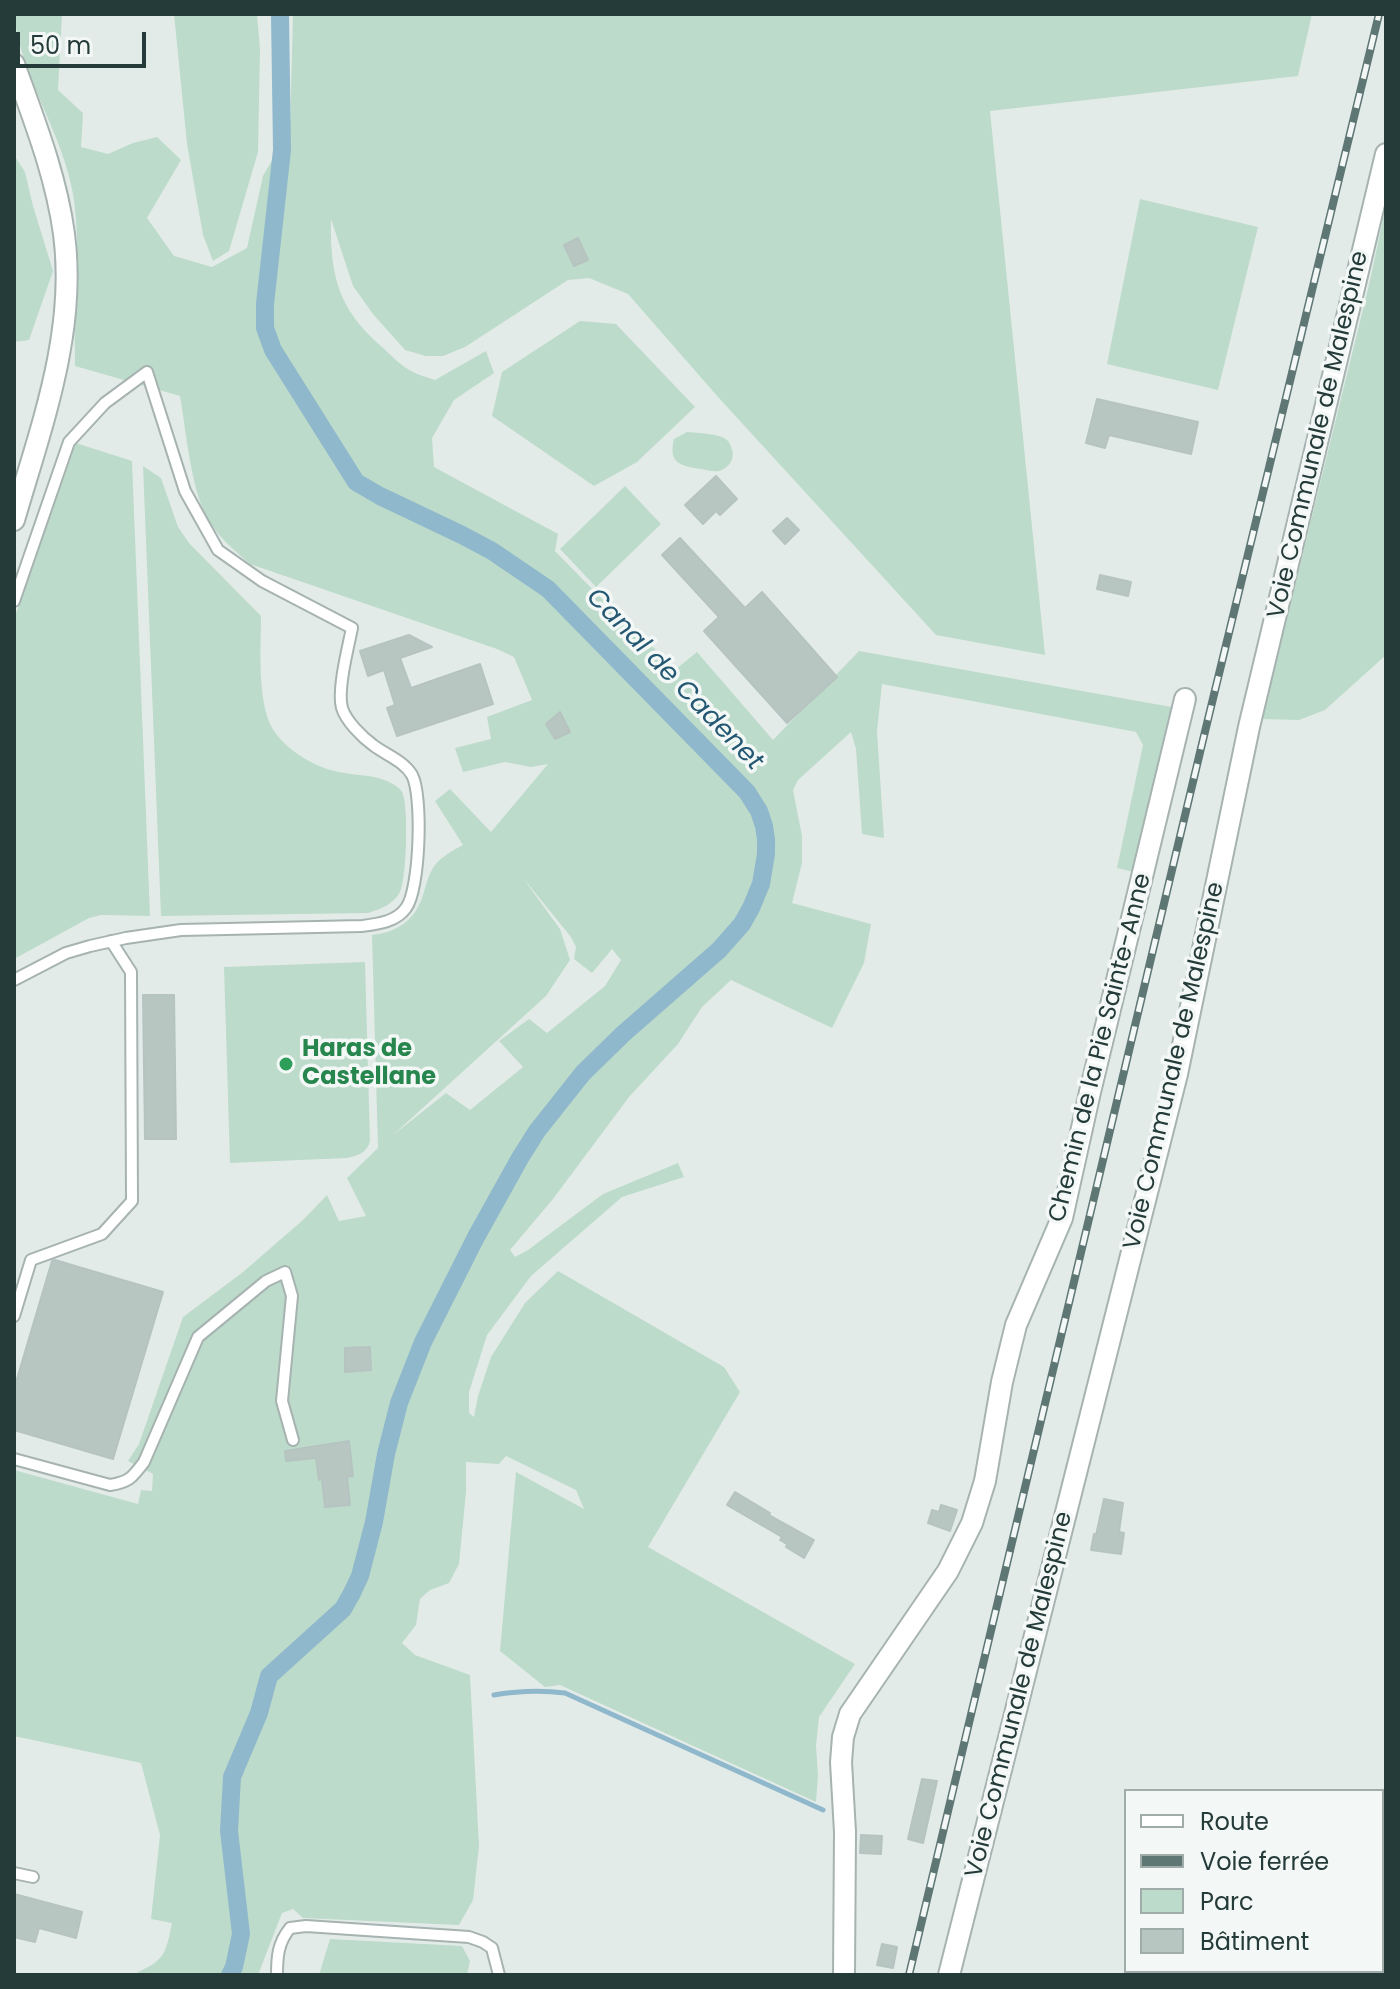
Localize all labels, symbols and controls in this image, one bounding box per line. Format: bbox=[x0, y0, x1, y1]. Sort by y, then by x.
scale bar bbox=[20, 16, 150, 66]
text: 50 m bbox=[30, 29, 91, 62]
street label: Voie Communale de Malespine bbox=[1263, 248, 1375, 622]
water label: Canal de Cadenet bbox=[579, 582, 769, 778]
street label: Chemin de la Pie Sainte-Anne bbox=[1044, 871, 1158, 1225]
street label: Voie Communale de Malespine bbox=[1119, 879, 1231, 1253]
place label: Haras de Castellane bbox=[302, 1036, 436, 1092]
marker: Haras de Castellane bbox=[277, 1055, 295, 1073]
street label: Voie Communale de Malespine bbox=[961, 1509, 1079, 1881]
legend bbox=[1124, 1789, 1384, 1973]
text: Route bbox=[1200, 1805, 1269, 1838]
text: Voie ferrée bbox=[1200, 1845, 1329, 1878]
text: Parc bbox=[1200, 1885, 1254, 1918]
text: Bâtiment bbox=[1200, 1925, 1309, 1958]

